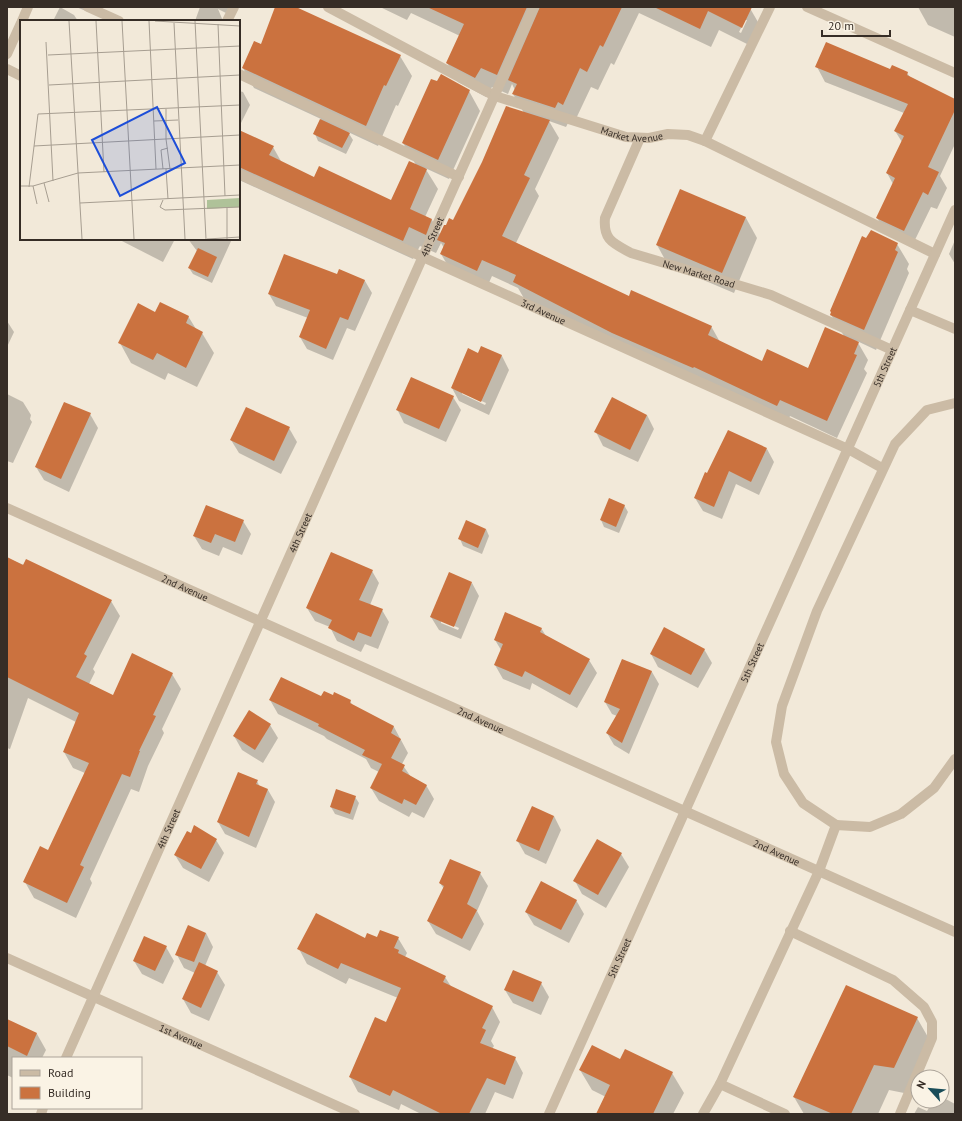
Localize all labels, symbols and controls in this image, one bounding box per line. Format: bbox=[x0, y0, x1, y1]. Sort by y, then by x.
scale bar bbox=[822, 12, 890, 38]
text: 20 m bbox=[828, 18, 854, 33]
inset map bbox=[20, 20, 240, 240]
street label: Market Avenue bbox=[599, 123, 664, 145]
street label: 4th Street bbox=[417, 214, 447, 259]
street label: New Market Road bbox=[661, 256, 737, 290]
street label: 3rd Avenue bbox=[519, 296, 568, 327]
street label: 5th Street bbox=[870, 344, 899, 389]
street label: 4th Street bbox=[285, 510, 315, 555]
street label: 2nd Avenue bbox=[160, 571, 210, 604]
street label: 5th Street bbox=[737, 640, 767, 685]
street label: 2nd Avenue bbox=[455, 704, 506, 736]
street label: 4th Street bbox=[154, 806, 183, 851]
street label: 2nd Avenue bbox=[751, 836, 802, 868]
street label: 5th Street bbox=[604, 935, 634, 980]
street label: 1st Avenue bbox=[157, 1021, 205, 1052]
legend bbox=[12, 1057, 142, 1109]
text: Road bbox=[48, 1065, 73, 1080]
north arrow bbox=[910, 1069, 950, 1109]
text: N bbox=[913, 1078, 929, 1091]
text: Building bbox=[48, 1085, 91, 1100]

